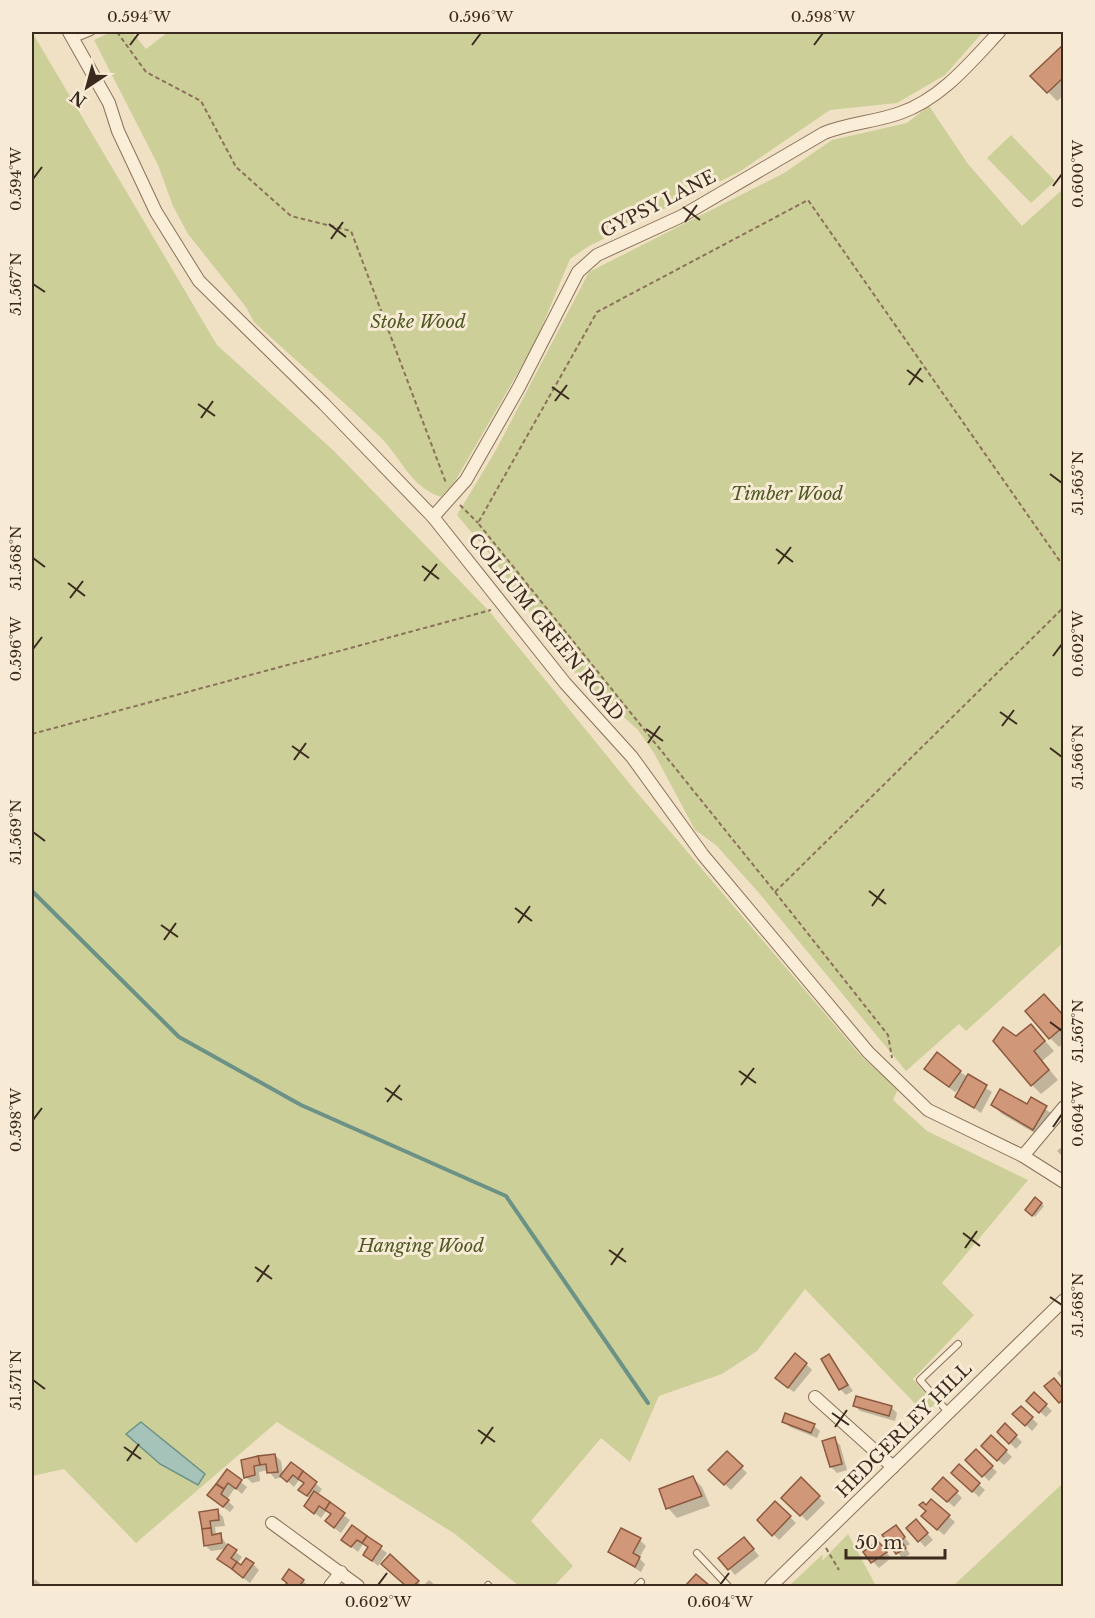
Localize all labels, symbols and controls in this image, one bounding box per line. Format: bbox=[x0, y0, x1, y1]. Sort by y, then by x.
text: 0.594°W bbox=[107, 7, 171, 26]
text: 0.596°W bbox=[448, 7, 514, 26]
text: 0.598°W bbox=[791, 7, 856, 26]
north arrow bbox=[57, 57, 117, 117]
text: N bbox=[66, 87, 90, 112]
text: 0.600°W bbox=[1068, 140, 1087, 208]
text: 0.594°W bbox=[6, 147, 25, 211]
street label: GYPSY LANE bbox=[597, 165, 719, 243]
text: 51.567°N bbox=[6, 252, 25, 316]
park label: Stoke Wood bbox=[370, 311, 466, 333]
text: 51.565°N bbox=[1068, 451, 1087, 515]
park label: Timber Wood bbox=[731, 483, 843, 505]
text: 51.568°N bbox=[6, 525, 25, 591]
street label: COLLUM GREEN ROAD bbox=[464, 529, 628, 725]
text: 0.602°W bbox=[1068, 610, 1087, 677]
text: 0.596°W bbox=[6, 616, 25, 682]
text: 51.566°N bbox=[1068, 724, 1087, 790]
text: 51.569°N bbox=[6, 799, 25, 865]
text: 51.567°N bbox=[1068, 999, 1087, 1063]
text: 0.604°W bbox=[1068, 1081, 1087, 1147]
text: 0.598°W bbox=[6, 1087, 25, 1152]
park label: Hanging Wood bbox=[357, 1235, 484, 1257]
text: 51.568°N bbox=[1068, 1272, 1087, 1338]
text: 51.571°N bbox=[6, 1350, 25, 1410]
street label: HEDGERLEY HILL bbox=[832, 1358, 976, 1502]
scale bar bbox=[846, 1522, 945, 1560]
text: 50 m bbox=[855, 1532, 903, 1554]
text: 0.602°W bbox=[345, 1592, 412, 1611]
text: 0.604°W bbox=[687, 1592, 753, 1611]

